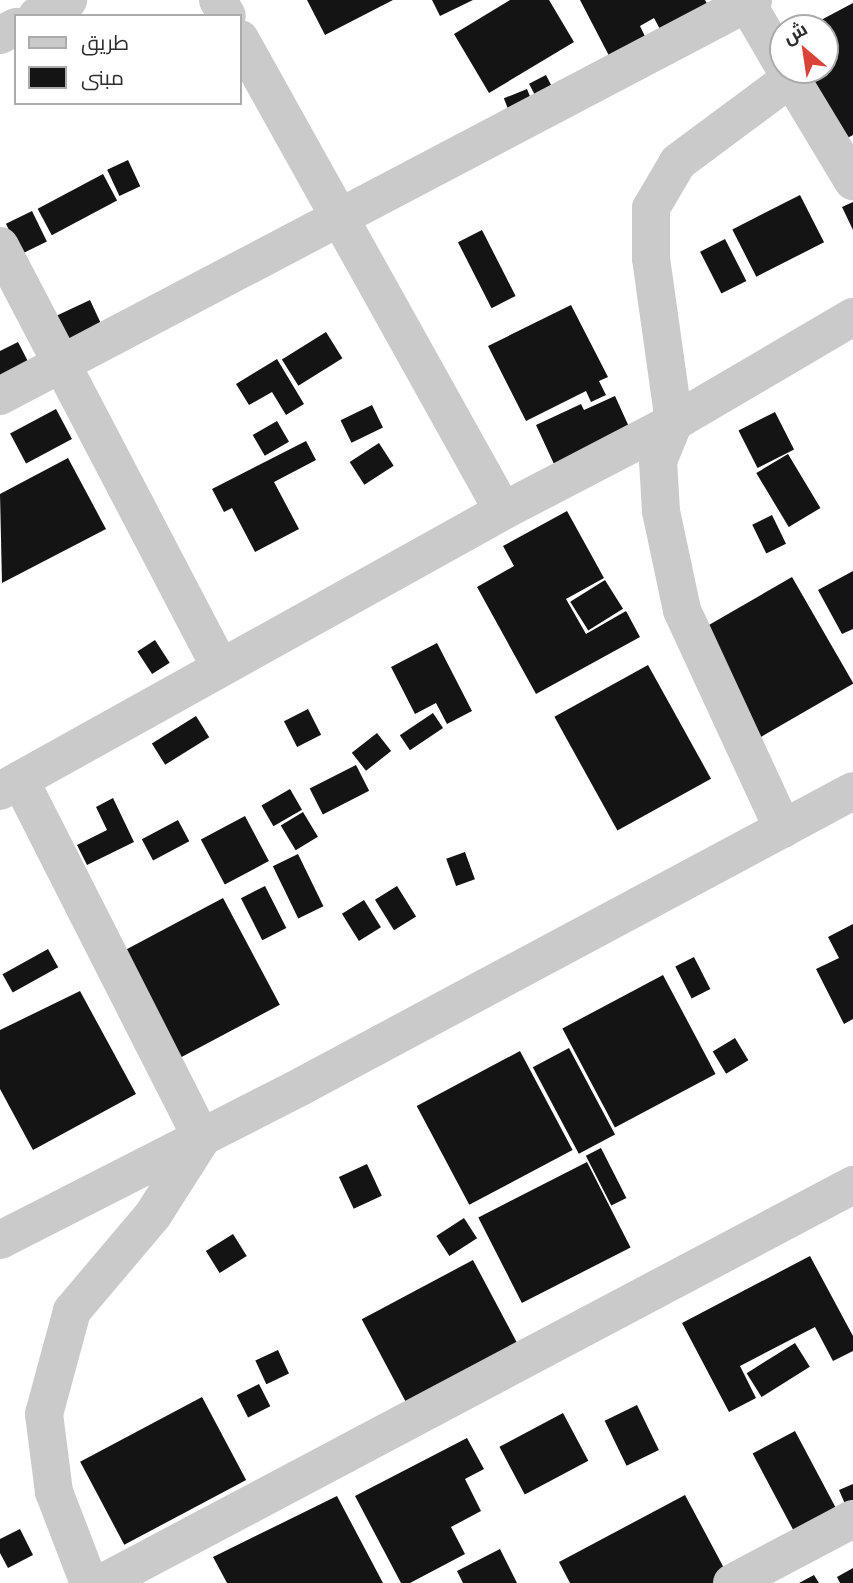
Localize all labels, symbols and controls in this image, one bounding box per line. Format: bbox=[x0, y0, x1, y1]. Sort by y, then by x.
legend bbox=[14, 14, 242, 105]
north arrow bbox=[769, 14, 839, 84]
text: ش bbox=[778, 16, 811, 48]
text: طريق bbox=[81, 29, 129, 54]
text: مبنى bbox=[81, 64, 124, 89]

